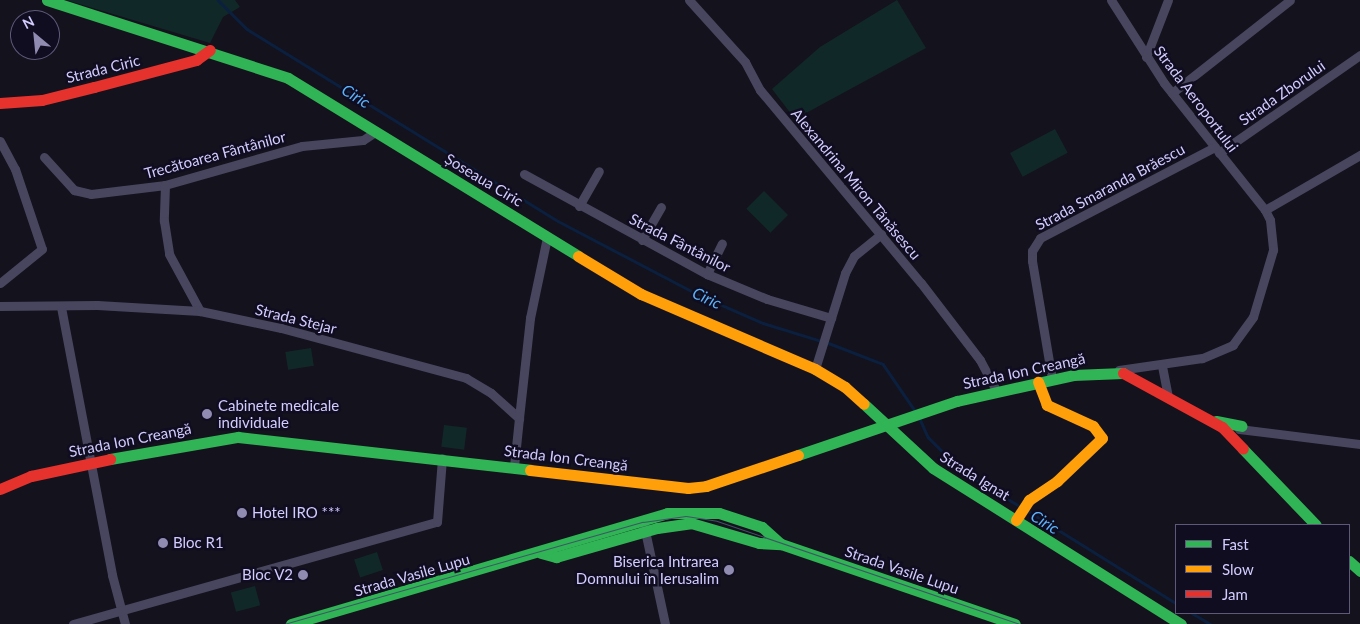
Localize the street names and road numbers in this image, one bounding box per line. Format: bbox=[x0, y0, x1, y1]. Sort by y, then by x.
street label: Strada Aeroportului bbox=[1150, 42, 1242, 156]
street label: Strada Ciric bbox=[64, 51, 142, 87]
street label: Strada Zborului bbox=[1236, 57, 1328, 129]
street label: Alexandrina Miron Tănăsescu bbox=[787, 105, 925, 263]
street label: Trecătoarea Fântânilor bbox=[142, 127, 288, 183]
street label: Strada Smaranda Brăescu bbox=[1032, 140, 1188, 234]
street label: Șoseaua Ciric bbox=[442, 150, 526, 210]
street label: Strada Fântânilor bbox=[626, 210, 734, 276]
street label: Strada Stejar bbox=[253, 300, 339, 338]
street label: Strada Ion Creangă bbox=[961, 349, 1087, 393]
street label: Strada Ion Creangă bbox=[67, 419, 193, 461]
street label: Strada Ion Creangă bbox=[503, 441, 629, 475]
street label: Strada Ignat bbox=[937, 448, 1013, 504]
street label: Strada Vasile Lupu bbox=[842, 542, 962, 598]
street label: Strada Vasile Lupu bbox=[352, 550, 472, 600]

